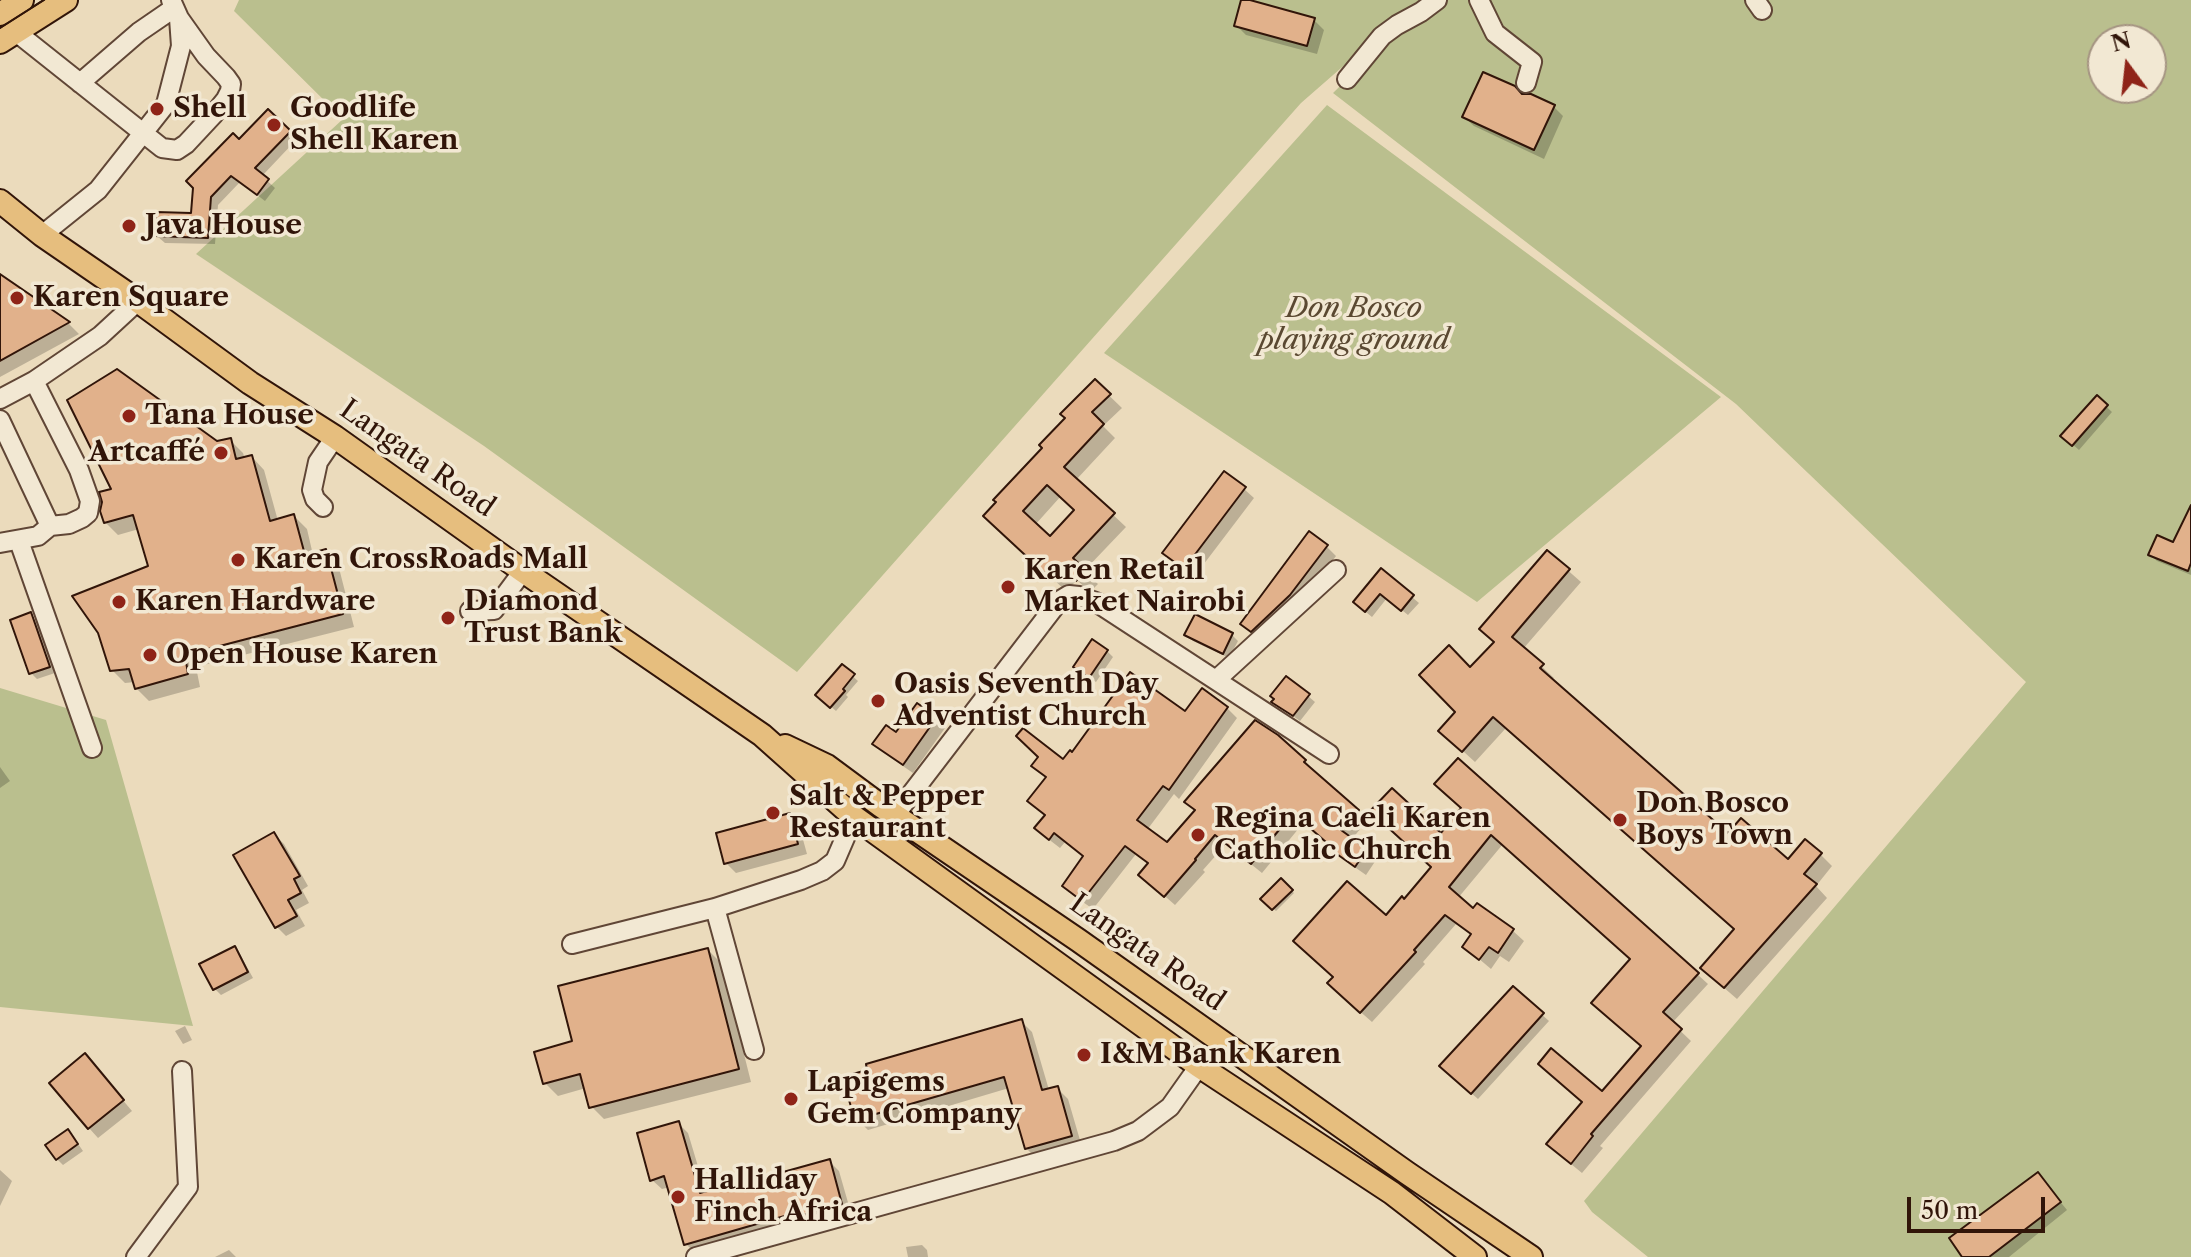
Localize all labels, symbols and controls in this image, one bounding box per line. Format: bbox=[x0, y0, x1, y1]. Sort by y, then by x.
north arrow bbox=[2087, 24, 2167, 104]
text: N bbox=[2108, 27, 2134, 58]
place label: Shell bbox=[173, 92, 247, 126]
place label: Goodlife Shell Karen bbox=[290, 92, 458, 158]
marker: Shell bbox=[148, 100, 166, 118]
marker: Goodlife Shell Karen bbox=[265, 116, 283, 134]
place label: Java House bbox=[145, 209, 302, 243]
marker: Java House bbox=[120, 217, 138, 235]
place label: Karen Square bbox=[33, 281, 229, 315]
marker: Karen Square bbox=[8, 289, 26, 307]
park label: Don Bosco playing ground bbox=[1259, 292, 1449, 358]
street label: Langata Road bbox=[333, 393, 501, 525]
place label: Tana House bbox=[145, 399, 314, 433]
marker: Tana House bbox=[120, 407, 138, 425]
place label: Artcaffé bbox=[88, 436, 205, 470]
marker: Artcaffé bbox=[212, 444, 230, 462]
place label: Karen CrossRoads Mall bbox=[254, 543, 588, 577]
marker: Karen CrossRoads Mall bbox=[229, 551, 247, 569]
place label: Karen Retail Market Nairobi bbox=[1024, 554, 1245, 620]
marker: Karen Retail Market Nairobi bbox=[999, 578, 1017, 596]
place label: Karen Hardware bbox=[135, 585, 376, 619]
place label: Diamond Trust Bank bbox=[464, 585, 622, 651]
marker: Karen Hardware bbox=[110, 593, 128, 611]
marker: Diamond Trust Bank bbox=[439, 609, 457, 627]
place label: Open House Karen bbox=[166, 638, 438, 672]
marker: Open House Karen bbox=[141, 646, 159, 664]
place label: Oasis Seventh Day Adventist Church bbox=[894, 668, 1158, 734]
marker: Oasis Seventh Day Adventist Church bbox=[869, 692, 887, 710]
place label: Salt & Pepper Restaurant bbox=[789, 780, 984, 846]
place label: Don Bosco Boys Town bbox=[1636, 787, 1793, 853]
place label: Regina Caeli Karen Catholic Church bbox=[1214, 802, 1491, 868]
marker: Salt & Pepper Restaurant bbox=[764, 804, 782, 822]
marker: Don Bosco Boys Town bbox=[1611, 811, 1629, 829]
marker: Regina Caeli Karen Catholic Church bbox=[1189, 826, 1207, 844]
street label: Langata Road bbox=[1063, 887, 1231, 1019]
place label: I&M Bank Karen bbox=[1100, 1038, 1341, 1072]
marker: I&M Bank Karen bbox=[1075, 1046, 1093, 1064]
place label: Lapigems Gem Company bbox=[807, 1066, 1021, 1132]
marker: Lapigems Gem Company bbox=[782, 1090, 800, 1108]
place label: Halliday Finch Africa bbox=[694, 1164, 872, 1230]
scale bar bbox=[1911, 1181, 2049, 1231]
marker: Halliday Finch Africa bbox=[669, 1188, 687, 1206]
text: 50 m bbox=[1921, 1196, 1978, 1225]

